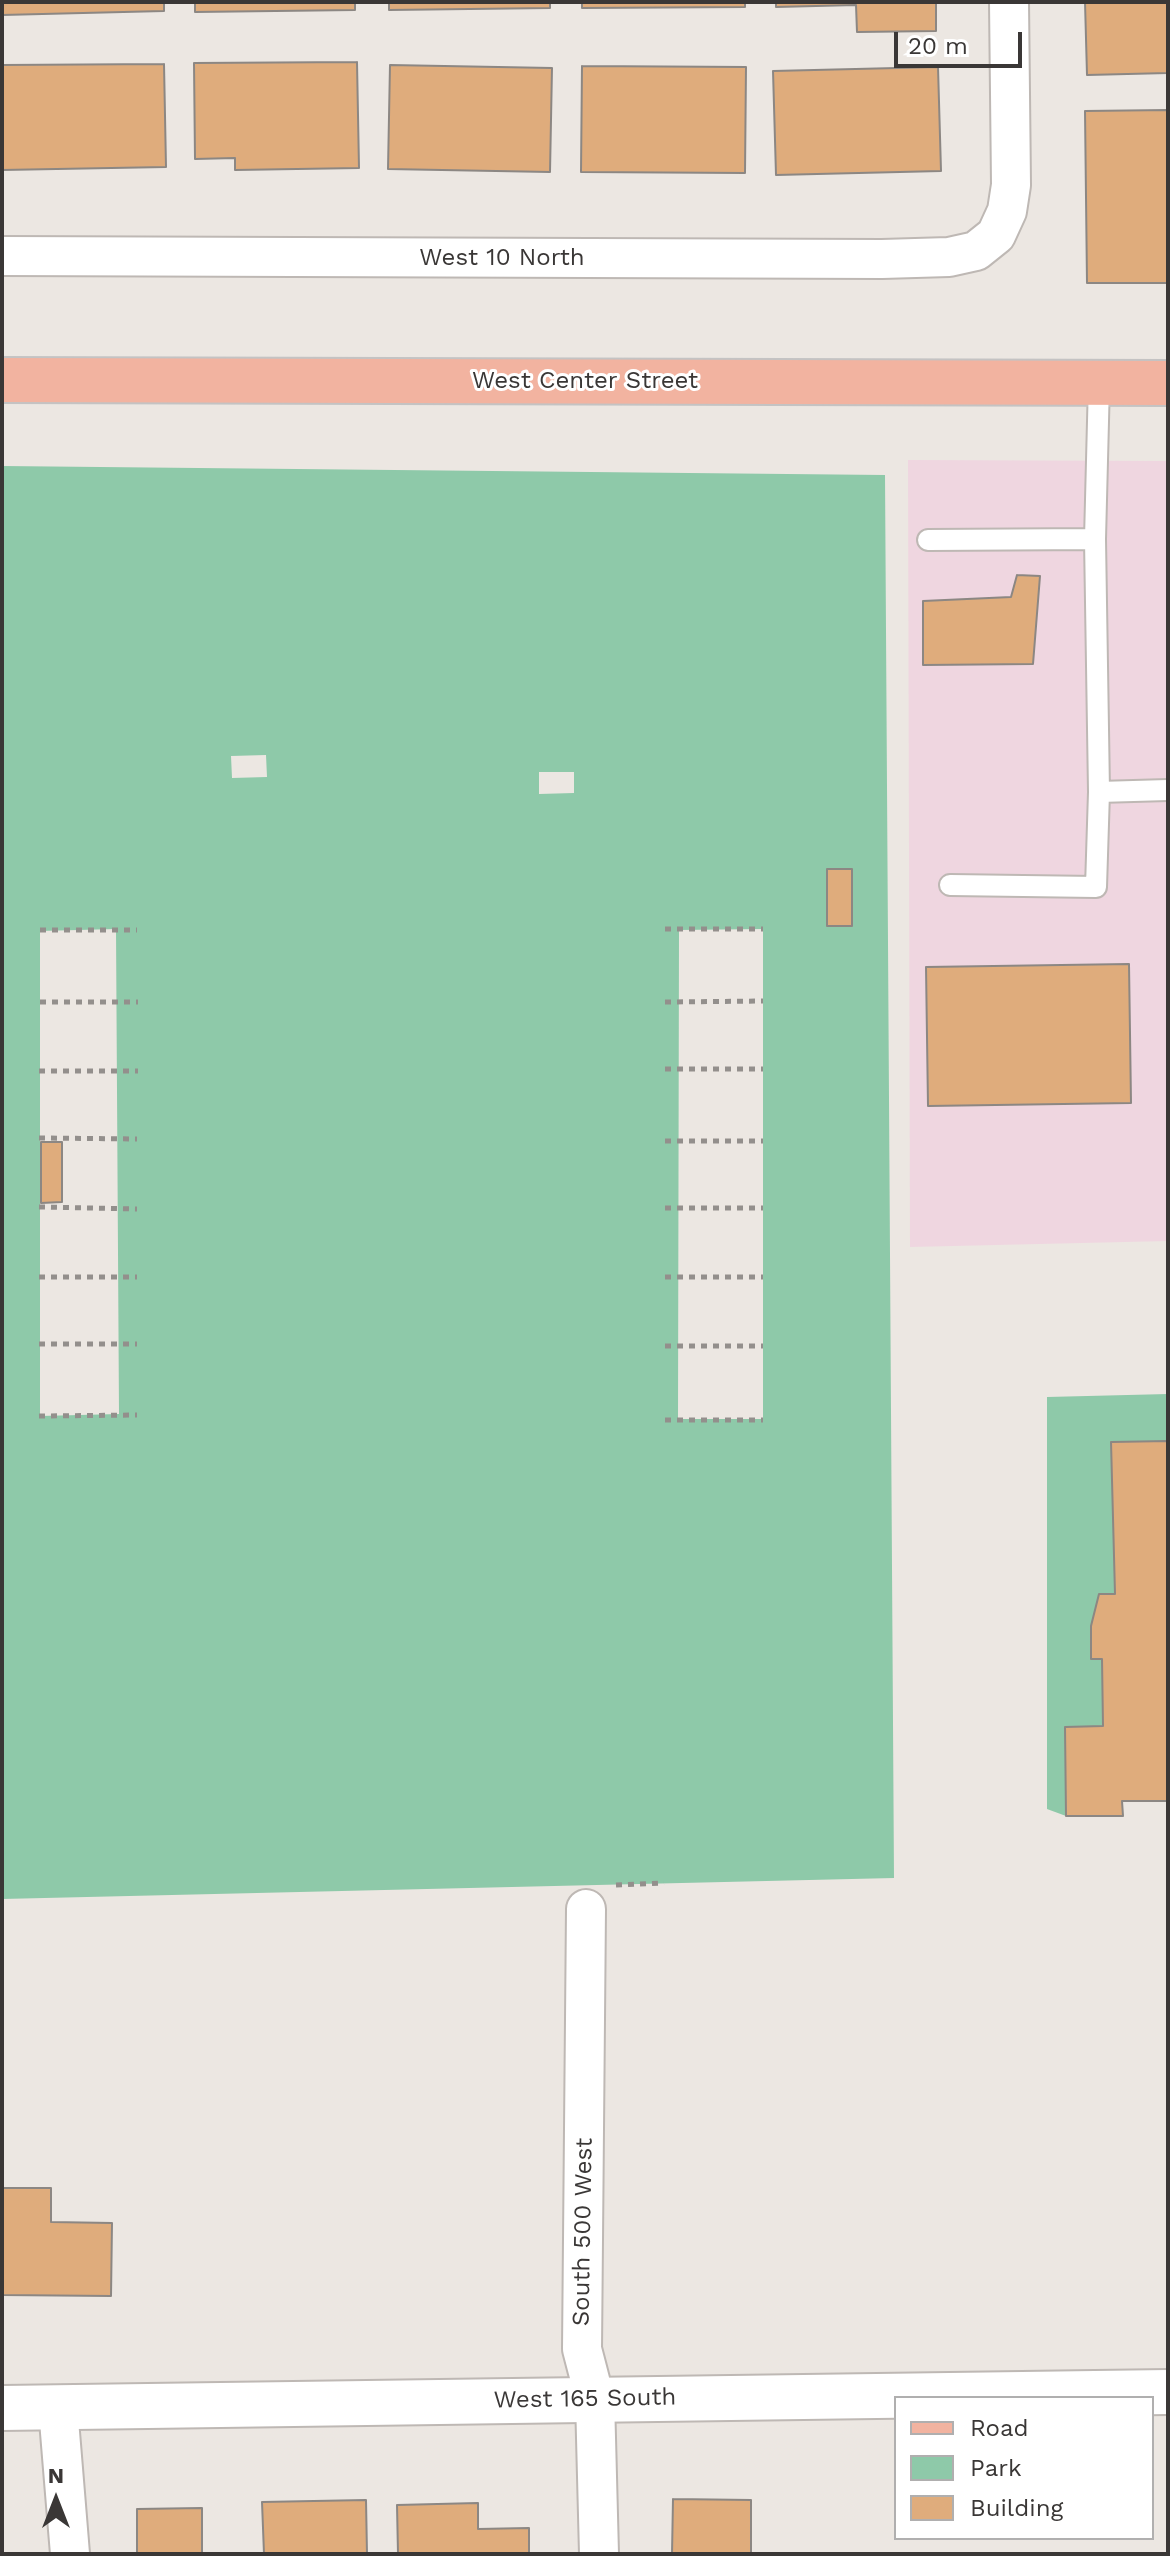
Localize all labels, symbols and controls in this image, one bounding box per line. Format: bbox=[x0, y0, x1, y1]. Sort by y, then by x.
scale bar bbox=[898, 16, 1026, 66]
text: 20 m bbox=[908, 32, 968, 60]
street label: West 10 North bbox=[419, 244, 585, 272]
street label: West Center Street bbox=[472, 367, 698, 395]
street label: South 500 West bbox=[567, 2138, 599, 2326]
street label: West 165 South bbox=[493, 2383, 677, 2415]
legend bbox=[894, 2396, 1154, 2540]
text: Road bbox=[970, 2414, 1029, 2442]
text: Park bbox=[970, 2454, 1022, 2482]
north arrow bbox=[16, 2460, 96, 2540]
text: N bbox=[48, 2463, 64, 2488]
text: Building bbox=[970, 2494, 1063, 2522]

